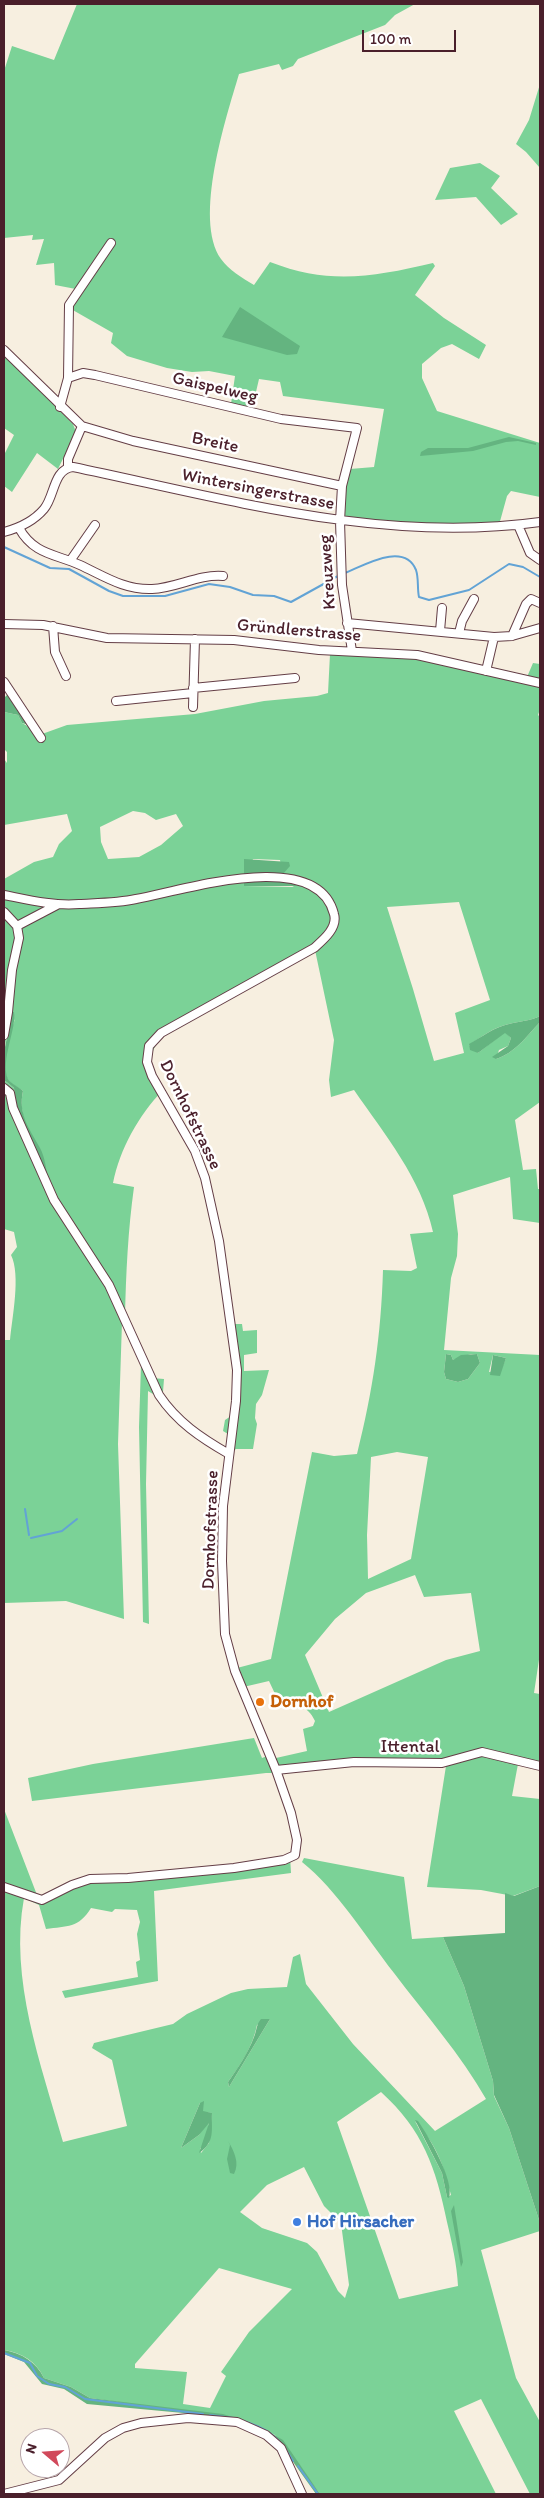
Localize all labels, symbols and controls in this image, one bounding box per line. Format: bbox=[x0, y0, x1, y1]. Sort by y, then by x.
scale bar bbox=[364, 20, 458, 52]
text: 100 m bbox=[370, 30, 411, 48]
street label: Gaispelweg bbox=[170, 368, 260, 408]
street label: Breite bbox=[190, 428, 240, 458]
street label: Wintersingerstrasse bbox=[180, 465, 336, 515]
street label: Kreuzweg bbox=[315, 534, 341, 610]
street label: Gründlerstrasse bbox=[236, 615, 362, 647]
street label: Dornhofstrasse bbox=[154, 1057, 226, 1173]
street label: Dornhofstrasse bbox=[198, 1470, 224, 1590]
place label: Dornhof bbox=[270, 1691, 333, 1713]
marker: Dornhof bbox=[254, 1696, 266, 1708]
street label: Ittental bbox=[381, 1736, 439, 1758]
place label: Hof Hirsacher bbox=[307, 2211, 414, 2233]
marker: Hof Hirsacher bbox=[291, 2216, 303, 2228]
north arrow bbox=[20, 2428, 70, 2478]
text: N bbox=[22, 2441, 41, 2456]

